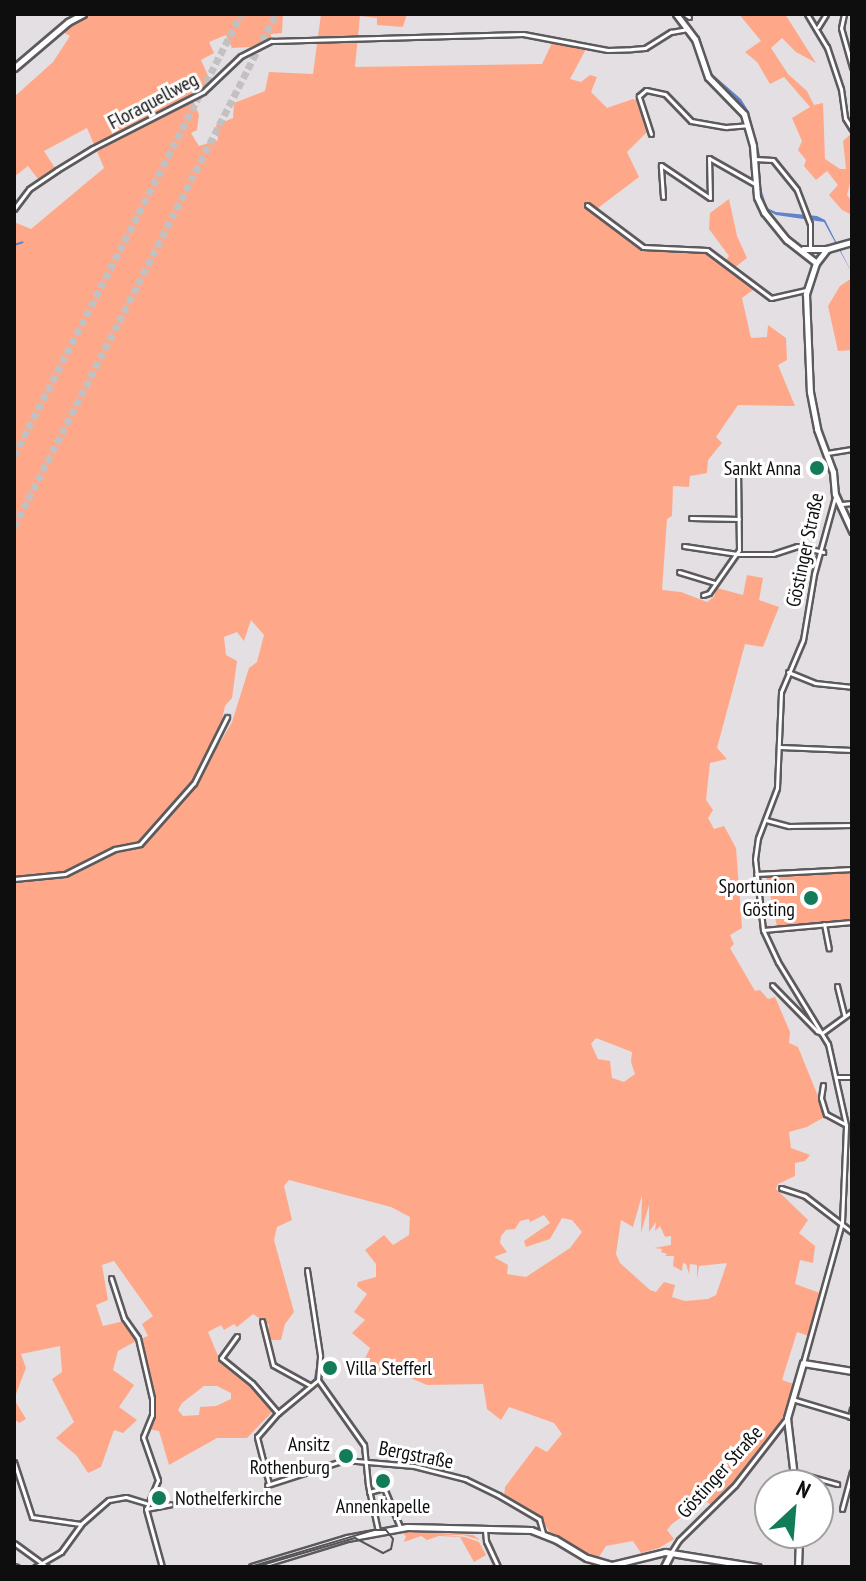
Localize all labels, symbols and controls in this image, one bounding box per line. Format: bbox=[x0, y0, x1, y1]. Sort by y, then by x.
street label: Floraquellweg bbox=[104, 67, 202, 135]
place label: Sankt Anna bbox=[723, 456, 801, 480]
marker: Sankt Anna bbox=[808, 459, 826, 477]
street label: Göstinger Straße bbox=[781, 491, 829, 609]
place label: Sportunion Gösting bbox=[718, 874, 795, 921]
marker: Sportunion Gösting bbox=[802, 889, 820, 907]
place label: Villa Stefferl bbox=[346, 1356, 432, 1380]
marker: Villa Stefferl bbox=[321, 1359, 339, 1377]
street label: Göstinger Straße bbox=[672, 1421, 768, 1523]
place label: Ansitz Rothenburg bbox=[250, 1432, 330, 1479]
street label: Bergstraße bbox=[377, 1436, 455, 1474]
marker: Ansitz Rothenburg bbox=[337, 1447, 355, 1465]
north arrow bbox=[754, 1469, 834, 1549]
marker: Annenkapelle bbox=[374, 1472, 392, 1490]
text: N bbox=[792, 1474, 815, 1504]
place label: Nothelferkirche bbox=[175, 1486, 282, 1510]
marker: Nothelferkirche bbox=[150, 1489, 168, 1507]
place label: Annenkapelle bbox=[336, 1494, 430, 1518]

